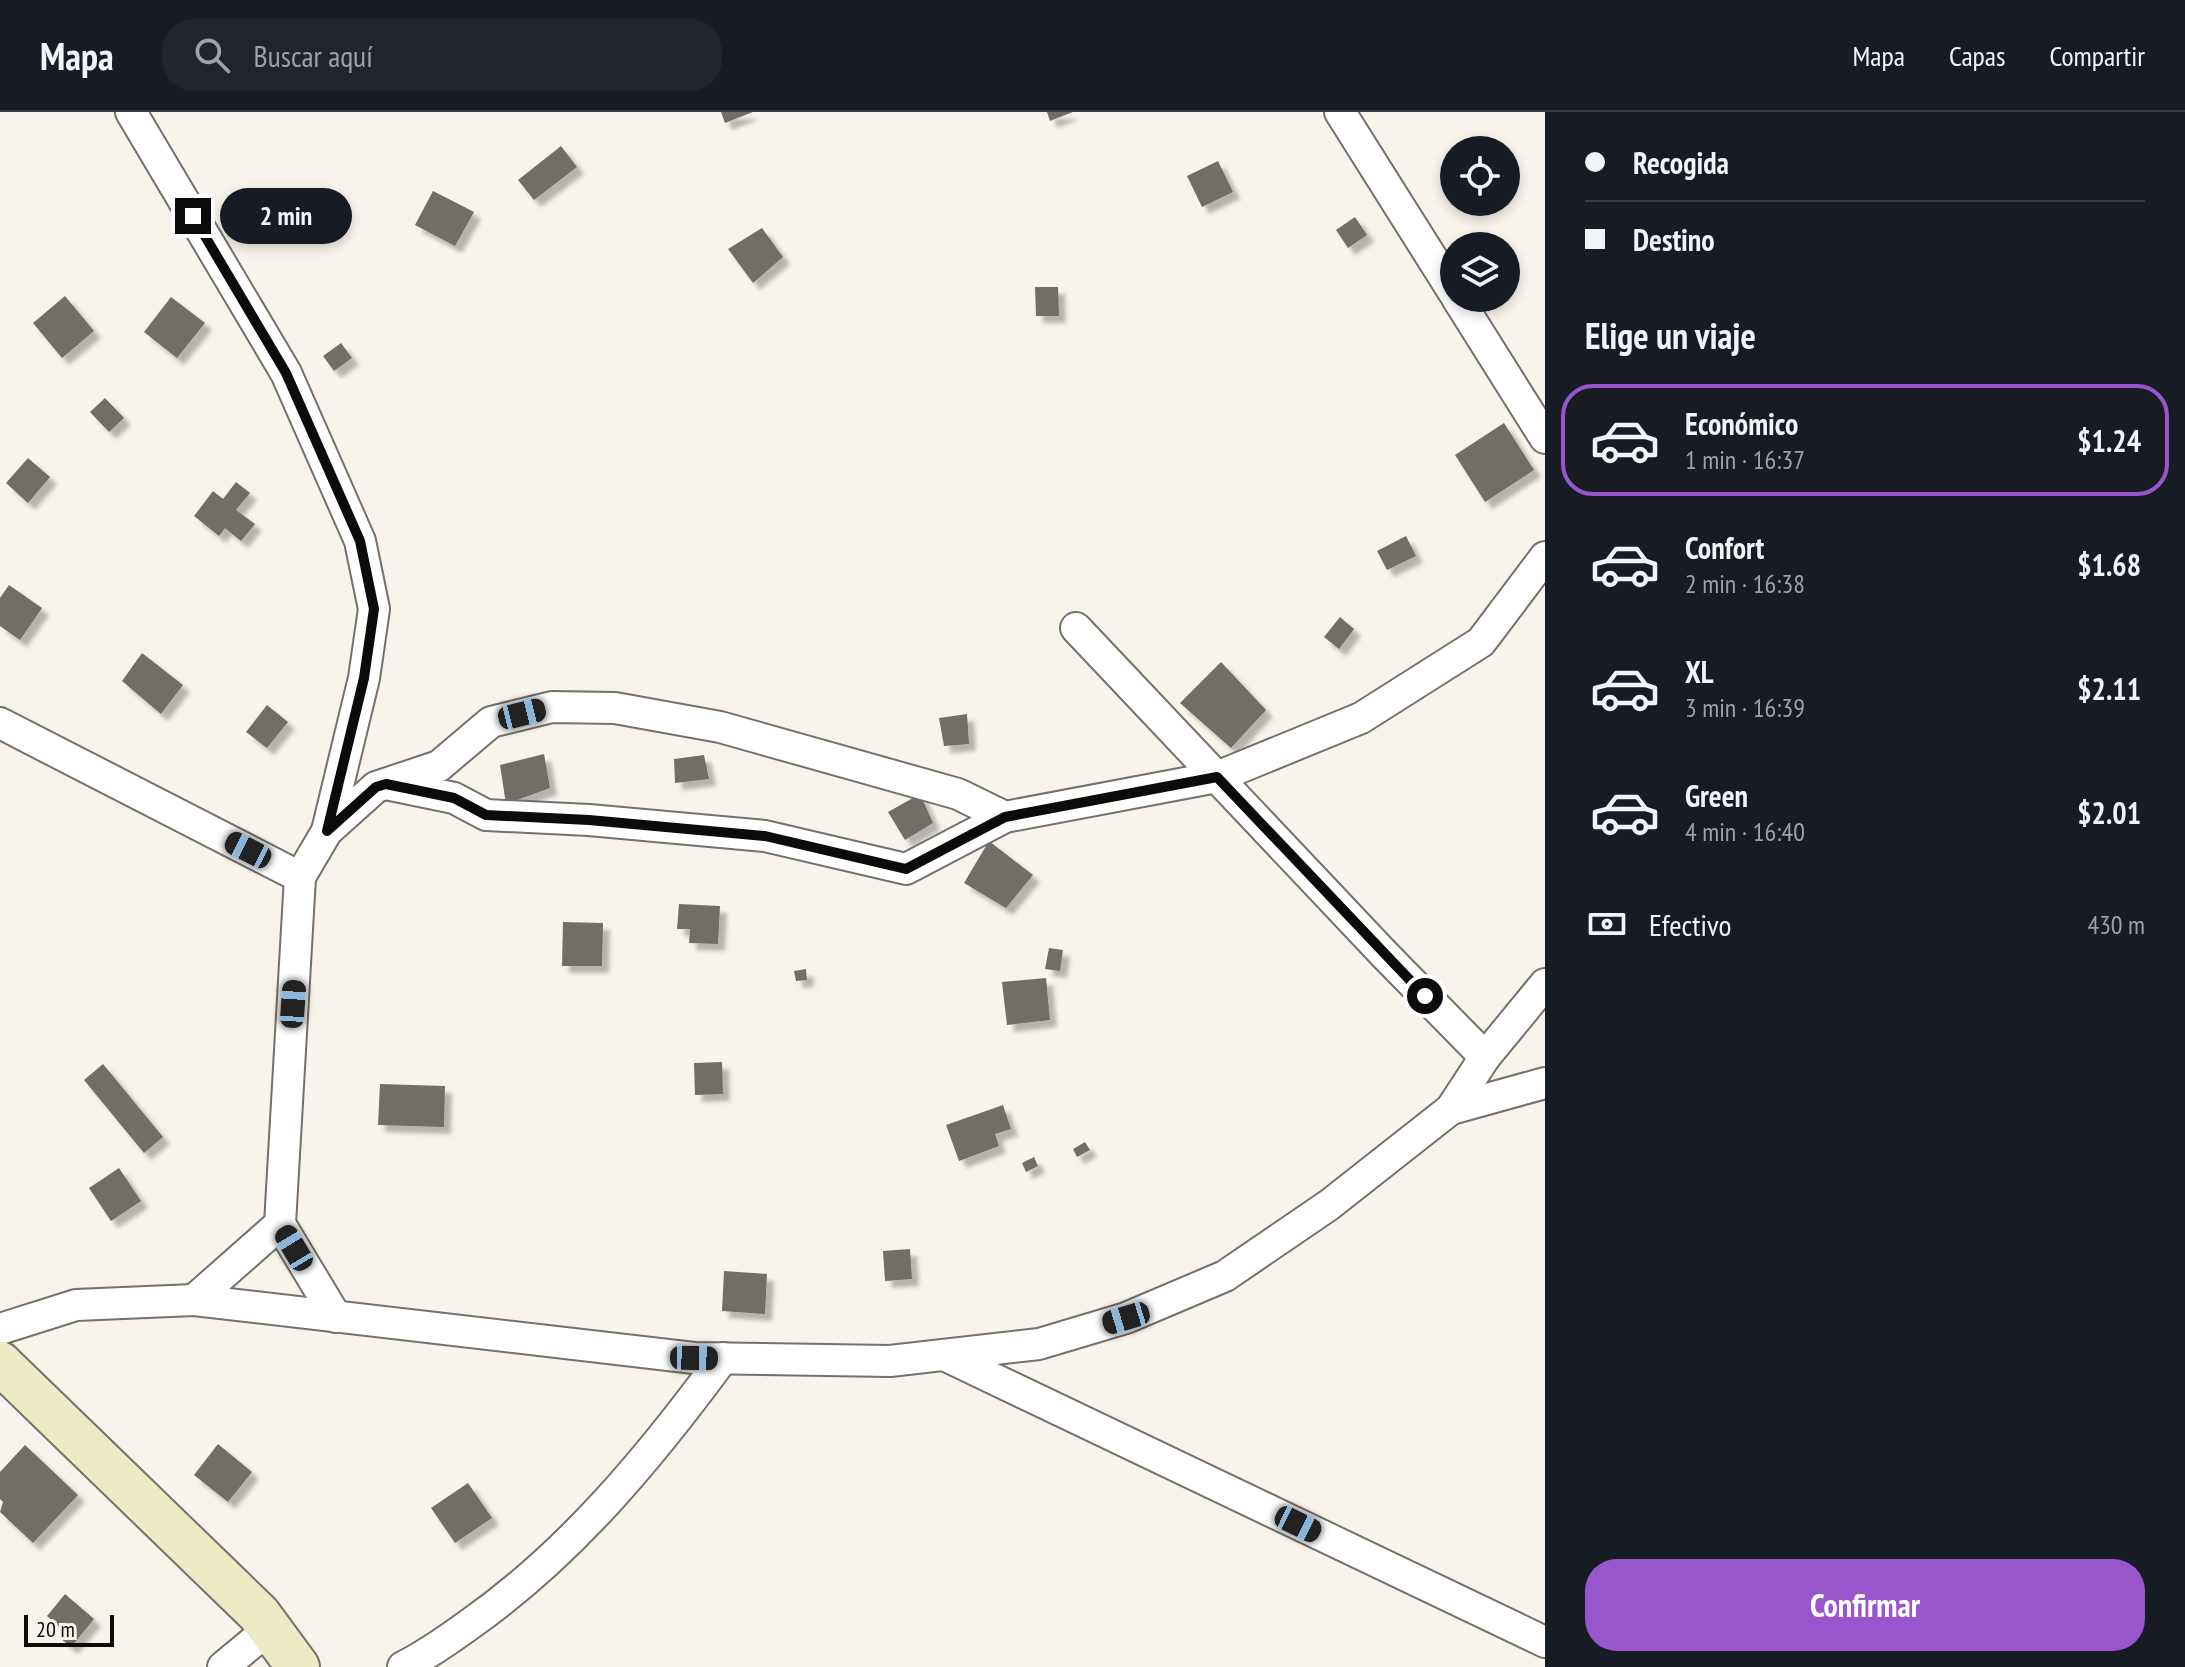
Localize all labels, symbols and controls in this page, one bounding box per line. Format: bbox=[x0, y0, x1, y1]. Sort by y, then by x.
search box bbox=[162, 19, 722, 91]
text: Mapa bbox=[40, 31, 114, 80]
icon: search bbox=[190, 33, 234, 77]
text: Buscar aquí bbox=[254, 36, 373, 75]
text: Mapa bbox=[1853, 37, 1905, 74]
text: Capas bbox=[1949, 37, 2005, 74]
text: Compartir bbox=[2049, 37, 2145, 74]
map controls bbox=[1440, 136, 1520, 312]
button: locate bbox=[1440, 136, 1520, 216]
text: Recogida bbox=[1633, 143, 1729, 182]
callout: 2 min bbox=[221, 188, 353, 244]
route end bbox=[175, 198, 211, 234]
text: 2 min bbox=[260, 199, 312, 232]
text: Destino bbox=[1633, 220, 1715, 259]
button: layers bbox=[1440, 232, 1520, 312]
text: Elige un viaje bbox=[1585, 312, 1756, 359]
icon: car bbox=[1589, 404, 1661, 476]
text: Económico bbox=[1685, 404, 1798, 443]
text: $1.24 bbox=[2077, 421, 2141, 460]
text: 1 min · 16:37 bbox=[1685, 443, 1805, 476]
icon: car bbox=[1589, 528, 1661, 600]
text: Confort bbox=[1685, 528, 1764, 567]
text: $1.68 bbox=[2077, 545, 2141, 584]
text: 2 min · 16:38 bbox=[1685, 567, 1805, 600]
icon: car bbox=[1589, 652, 1661, 724]
text: XL bbox=[1685, 652, 1714, 691]
text: $2.11 bbox=[2077, 669, 2141, 708]
text: 3 min · 16:39 bbox=[1685, 691, 1805, 724]
car bbox=[496, 697, 548, 731]
icon: car bbox=[1589, 776, 1661, 848]
text: Green bbox=[1685, 776, 1748, 815]
text: $2.01 bbox=[2077, 793, 2141, 832]
text: 4 min · 16:40 bbox=[1685, 815, 1805, 848]
car bbox=[221, 828, 275, 872]
icon: cash bbox=[1585, 902, 1629, 946]
text: Efectivo bbox=[1649, 905, 1732, 944]
text: 430 m bbox=[2087, 908, 2145, 941]
route start bbox=[1407, 978, 1443, 1014]
car bbox=[279, 979, 307, 1029]
car bbox=[271, 1221, 317, 1275]
car bbox=[1100, 1300, 1152, 1336]
car bbox=[670, 1346, 718, 1370]
car bbox=[1271, 1503, 1325, 1545]
button: Confirmar bbox=[1585, 1559, 2145, 1651]
scale bar bbox=[24, 1611, 114, 1647]
text: 20 m bbox=[36, 1615, 75, 1643]

